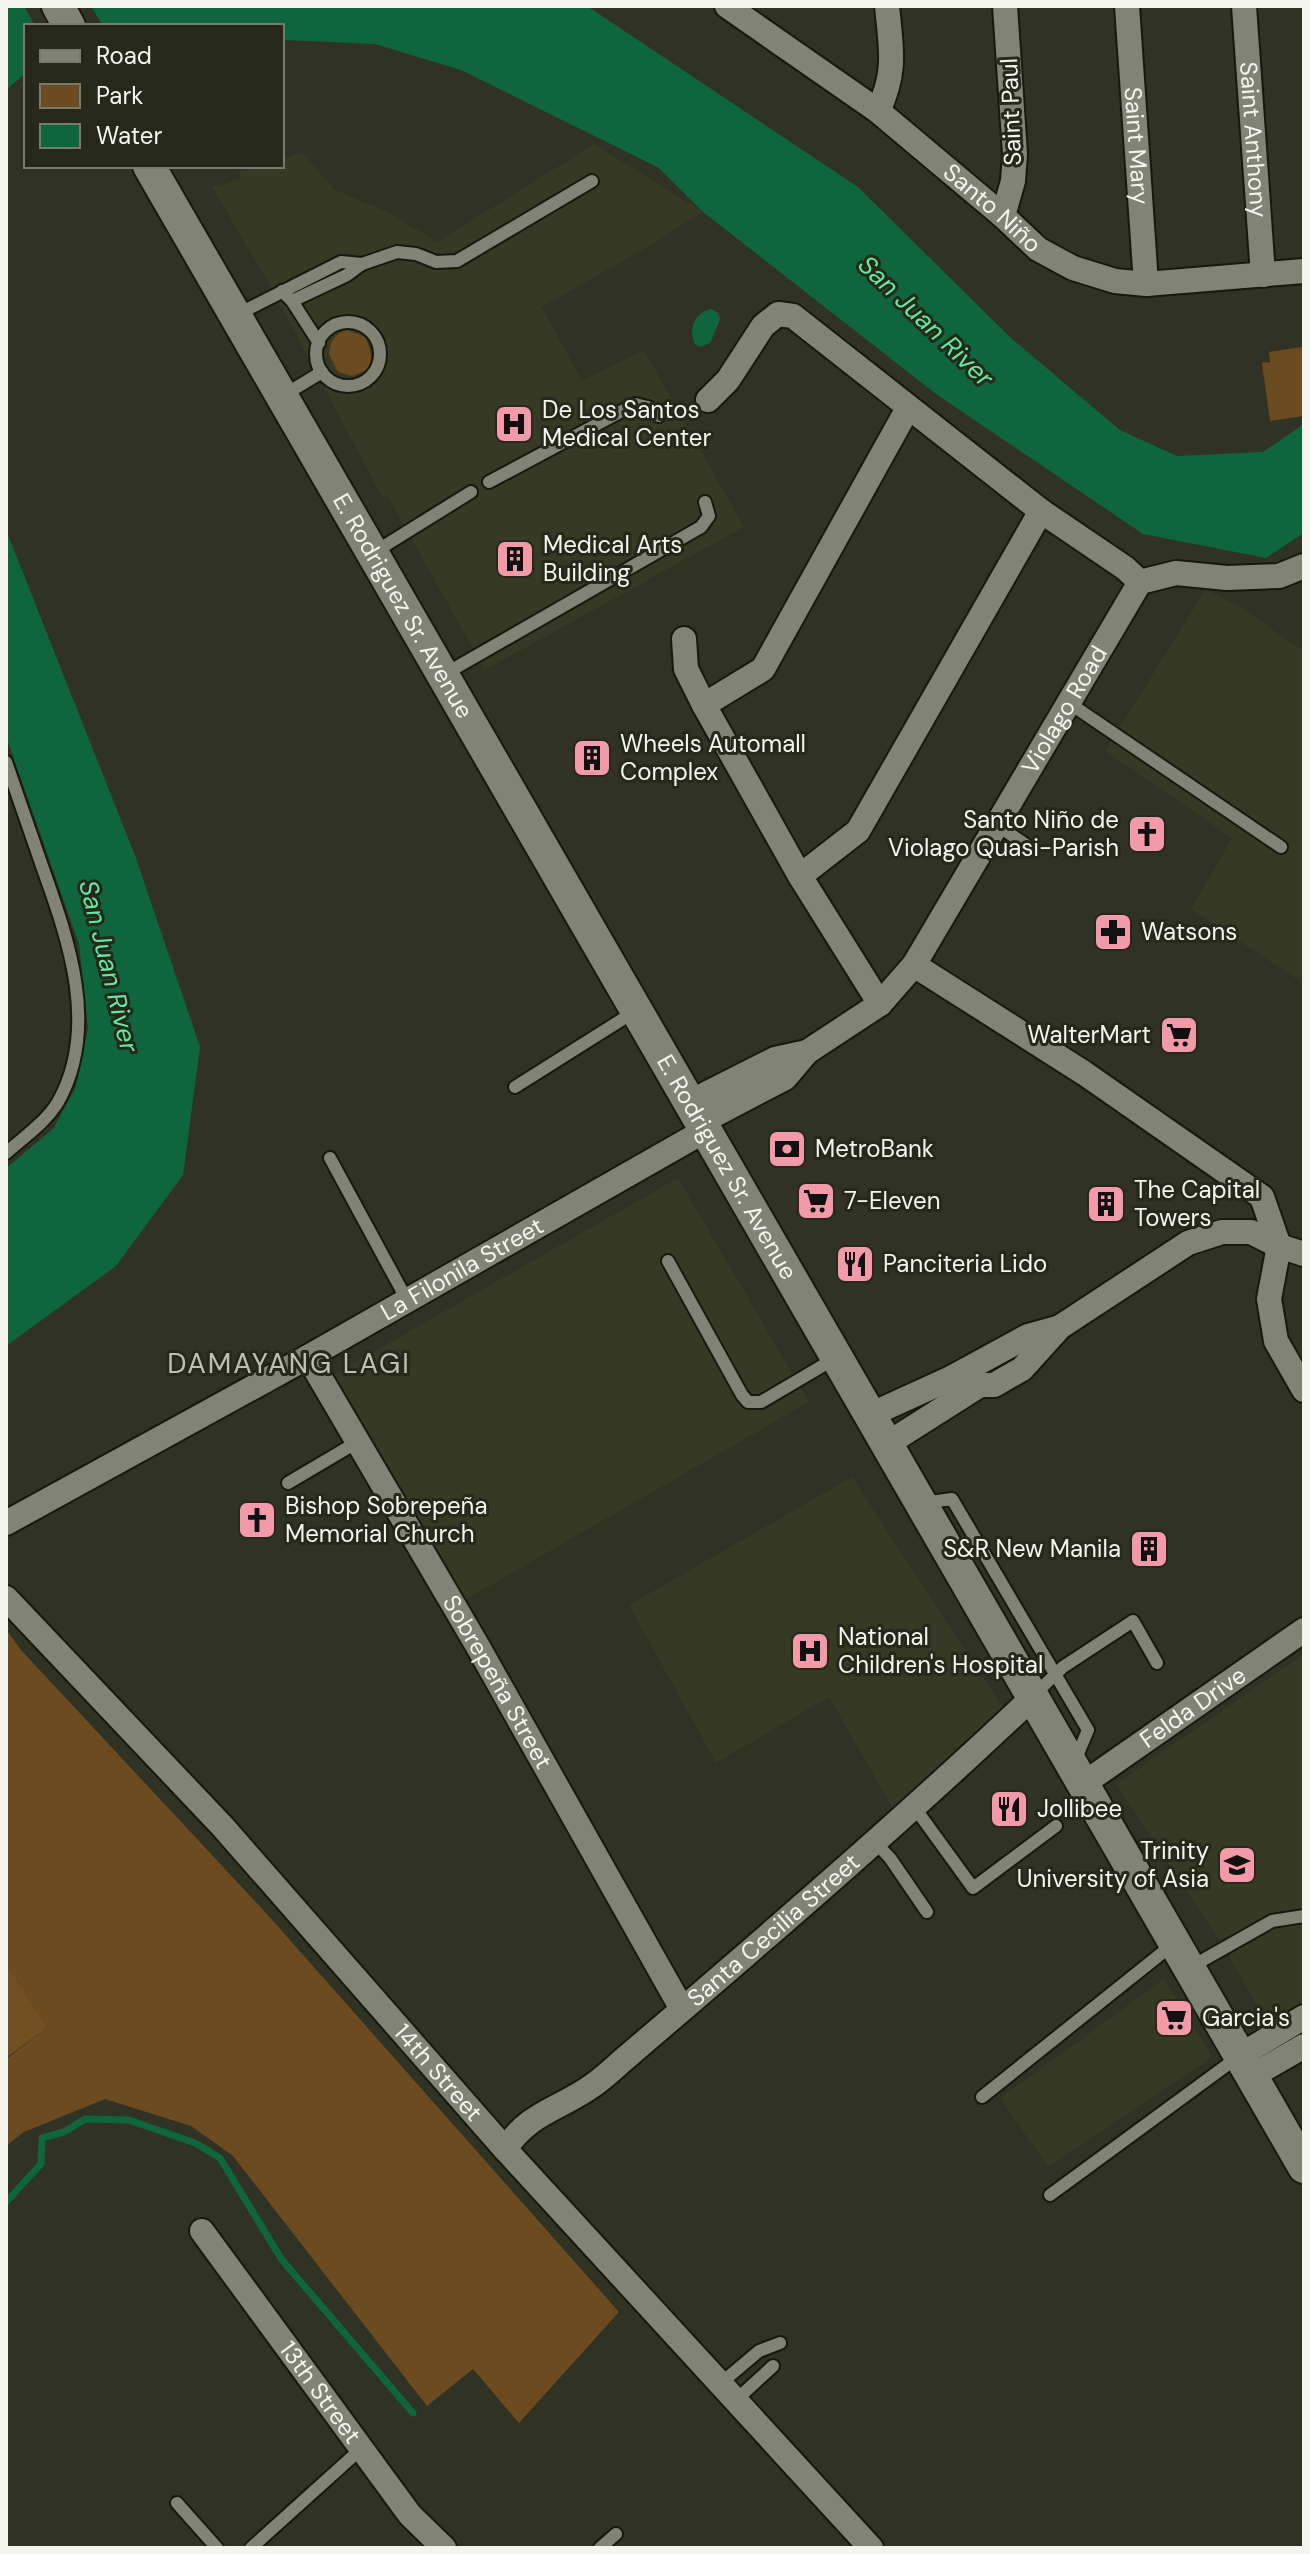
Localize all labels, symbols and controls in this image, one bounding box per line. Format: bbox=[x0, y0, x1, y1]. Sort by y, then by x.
legend bbox=[24, 24, 284, 168]
text: Road bbox=[96, 40, 152, 71]
street label: Saint Paul bbox=[993, 58, 1028, 166]
street label: Saint Anthony bbox=[1233, 61, 1275, 219]
text: Park bbox=[96, 80, 143, 111]
street label: Saint Mary bbox=[1118, 86, 1157, 205]
text: Water bbox=[96, 120, 162, 151]
street label: Santo Niño bbox=[937, 156, 1048, 259]
water label: San Juan River bbox=[851, 248, 1002, 395]
place label: De Los Santos Medical Center bbox=[542, 394, 711, 453]
hospital icon: De Los Santos Medical Center bbox=[493, 403, 535, 445]
street label: E. Rodriguez Sr. Avenue bbox=[326, 488, 481, 724]
place label: Medical Arts Building bbox=[543, 529, 682, 588]
building icon: Medical Arts Building bbox=[494, 538, 536, 580]
street label: Violago Road bbox=[1014, 640, 1114, 780]
place label: Wheels Automall Complex bbox=[620, 728, 806, 787]
building icon: Wheels Automall Complex bbox=[571, 737, 613, 779]
place label: Santo Niño de Violago Quasi-Parish bbox=[888, 804, 1119, 863]
church icon: Santo Niño de Violago Quasi-Parish bbox=[1126, 813, 1168, 855]
water label: San Juan River bbox=[71, 877, 147, 1057]
pharmacy icon: Watsons bbox=[1092, 911, 1134, 953]
place label: Watsons bbox=[1141, 916, 1237, 947]
supermarket icon: WalterMart bbox=[1158, 1014, 1200, 1056]
place label: WalterMart bbox=[1027, 1019, 1151, 1050]
street label: E. Rodriguez Sr. Avenue bbox=[650, 1049, 804, 1285]
bank icon: MetroBank bbox=[766, 1128, 808, 1170]
place label: MetroBank bbox=[815, 1133, 934, 1164]
place label: The Capital Towers bbox=[1134, 1174, 1260, 1233]
supermarket icon: 7-Eleven bbox=[795, 1180, 837, 1222]
building icon: The Capital Towers bbox=[1085, 1183, 1127, 1225]
place label: 7-Eleven bbox=[844, 1185, 941, 1216]
street label: La Filonila Street bbox=[375, 1210, 549, 1327]
restaurant icon: Panciteria Lido bbox=[834, 1243, 876, 1285]
place label: Panciteria Lido bbox=[883, 1248, 1047, 1279]
district label: DAMAYANG LAGI bbox=[167, 1345, 411, 1382]
place label: Bishop Sobrepeña Memorial Church bbox=[285, 1490, 487, 1549]
church icon: Bishop Sobrepeña Memorial Church bbox=[236, 1499, 278, 1541]
building icon: S&R New Manila bbox=[1128, 1528, 1170, 1570]
place label: S&R New Manila bbox=[943, 1533, 1121, 1564]
street label: Sobrepeña Street bbox=[436, 1589, 559, 1774]
place label: National Children's Hospital bbox=[838, 1621, 1043, 1680]
hospital icon: National Children's Hospital bbox=[789, 1630, 831, 1672]
street label: Felda Drive bbox=[1133, 1659, 1252, 1755]
restaurant icon: Jollibee bbox=[988, 1788, 1030, 1830]
place label: Jollibee bbox=[1037, 1793, 1122, 1824]
place label: Trinity University of Asia bbox=[1017, 1835, 1209, 1894]
school or university icon: Trinity University of Asia bbox=[1216, 1844, 1258, 1886]
street label: Santa Cecilia Street bbox=[681, 1846, 866, 2013]
supermarket icon: Garcia's bbox=[1153, 1997, 1195, 2039]
place label: Garcia's bbox=[1202, 2002, 1290, 2033]
street label: 14th Street bbox=[387, 2017, 490, 2128]
street label: 13th Street bbox=[273, 2335, 368, 2449]

